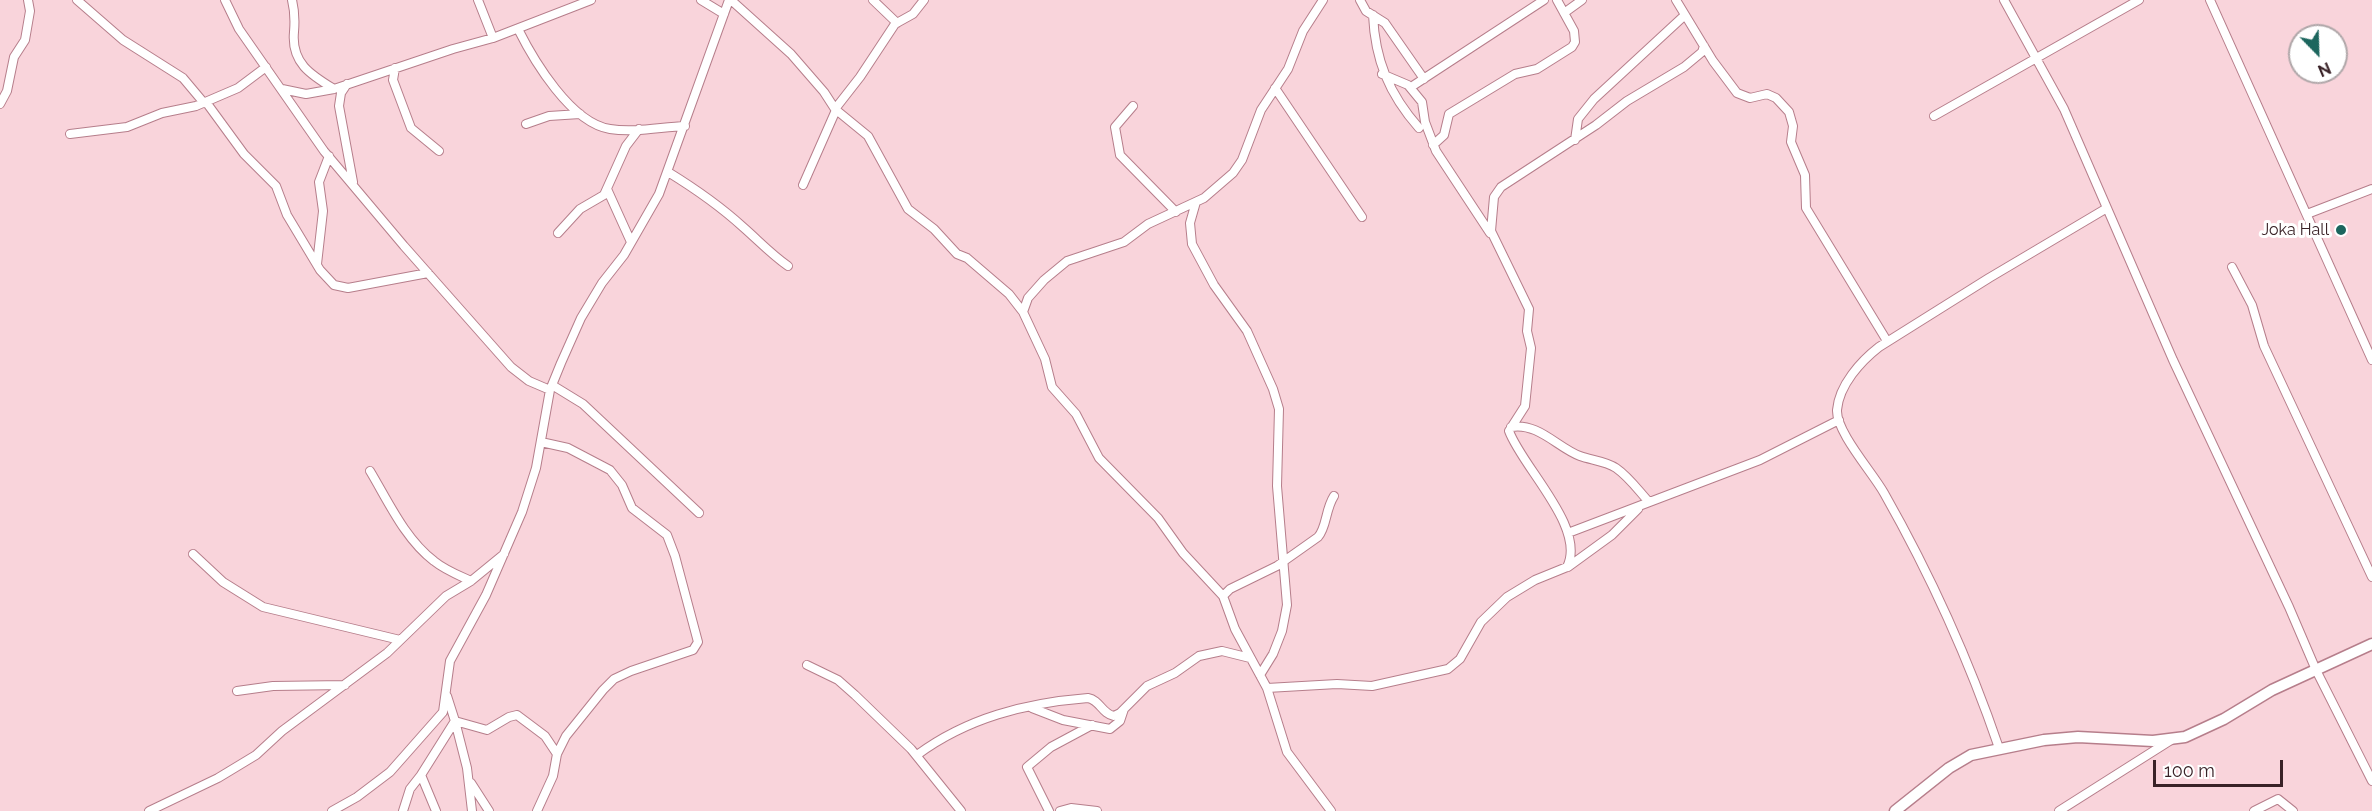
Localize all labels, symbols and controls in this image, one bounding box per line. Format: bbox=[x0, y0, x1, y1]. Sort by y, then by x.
north arrow bbox=[2288, 24, 2348, 84]
text: N bbox=[2315, 58, 2334, 80]
place label: Joka Hall bbox=[2262, 220, 2329, 240]
marker: Joka Hall bbox=[2334, 223, 2348, 237]
scale bar bbox=[2156, 748, 2286, 786]
text: 100 m bbox=[2164, 760, 2215, 781]

